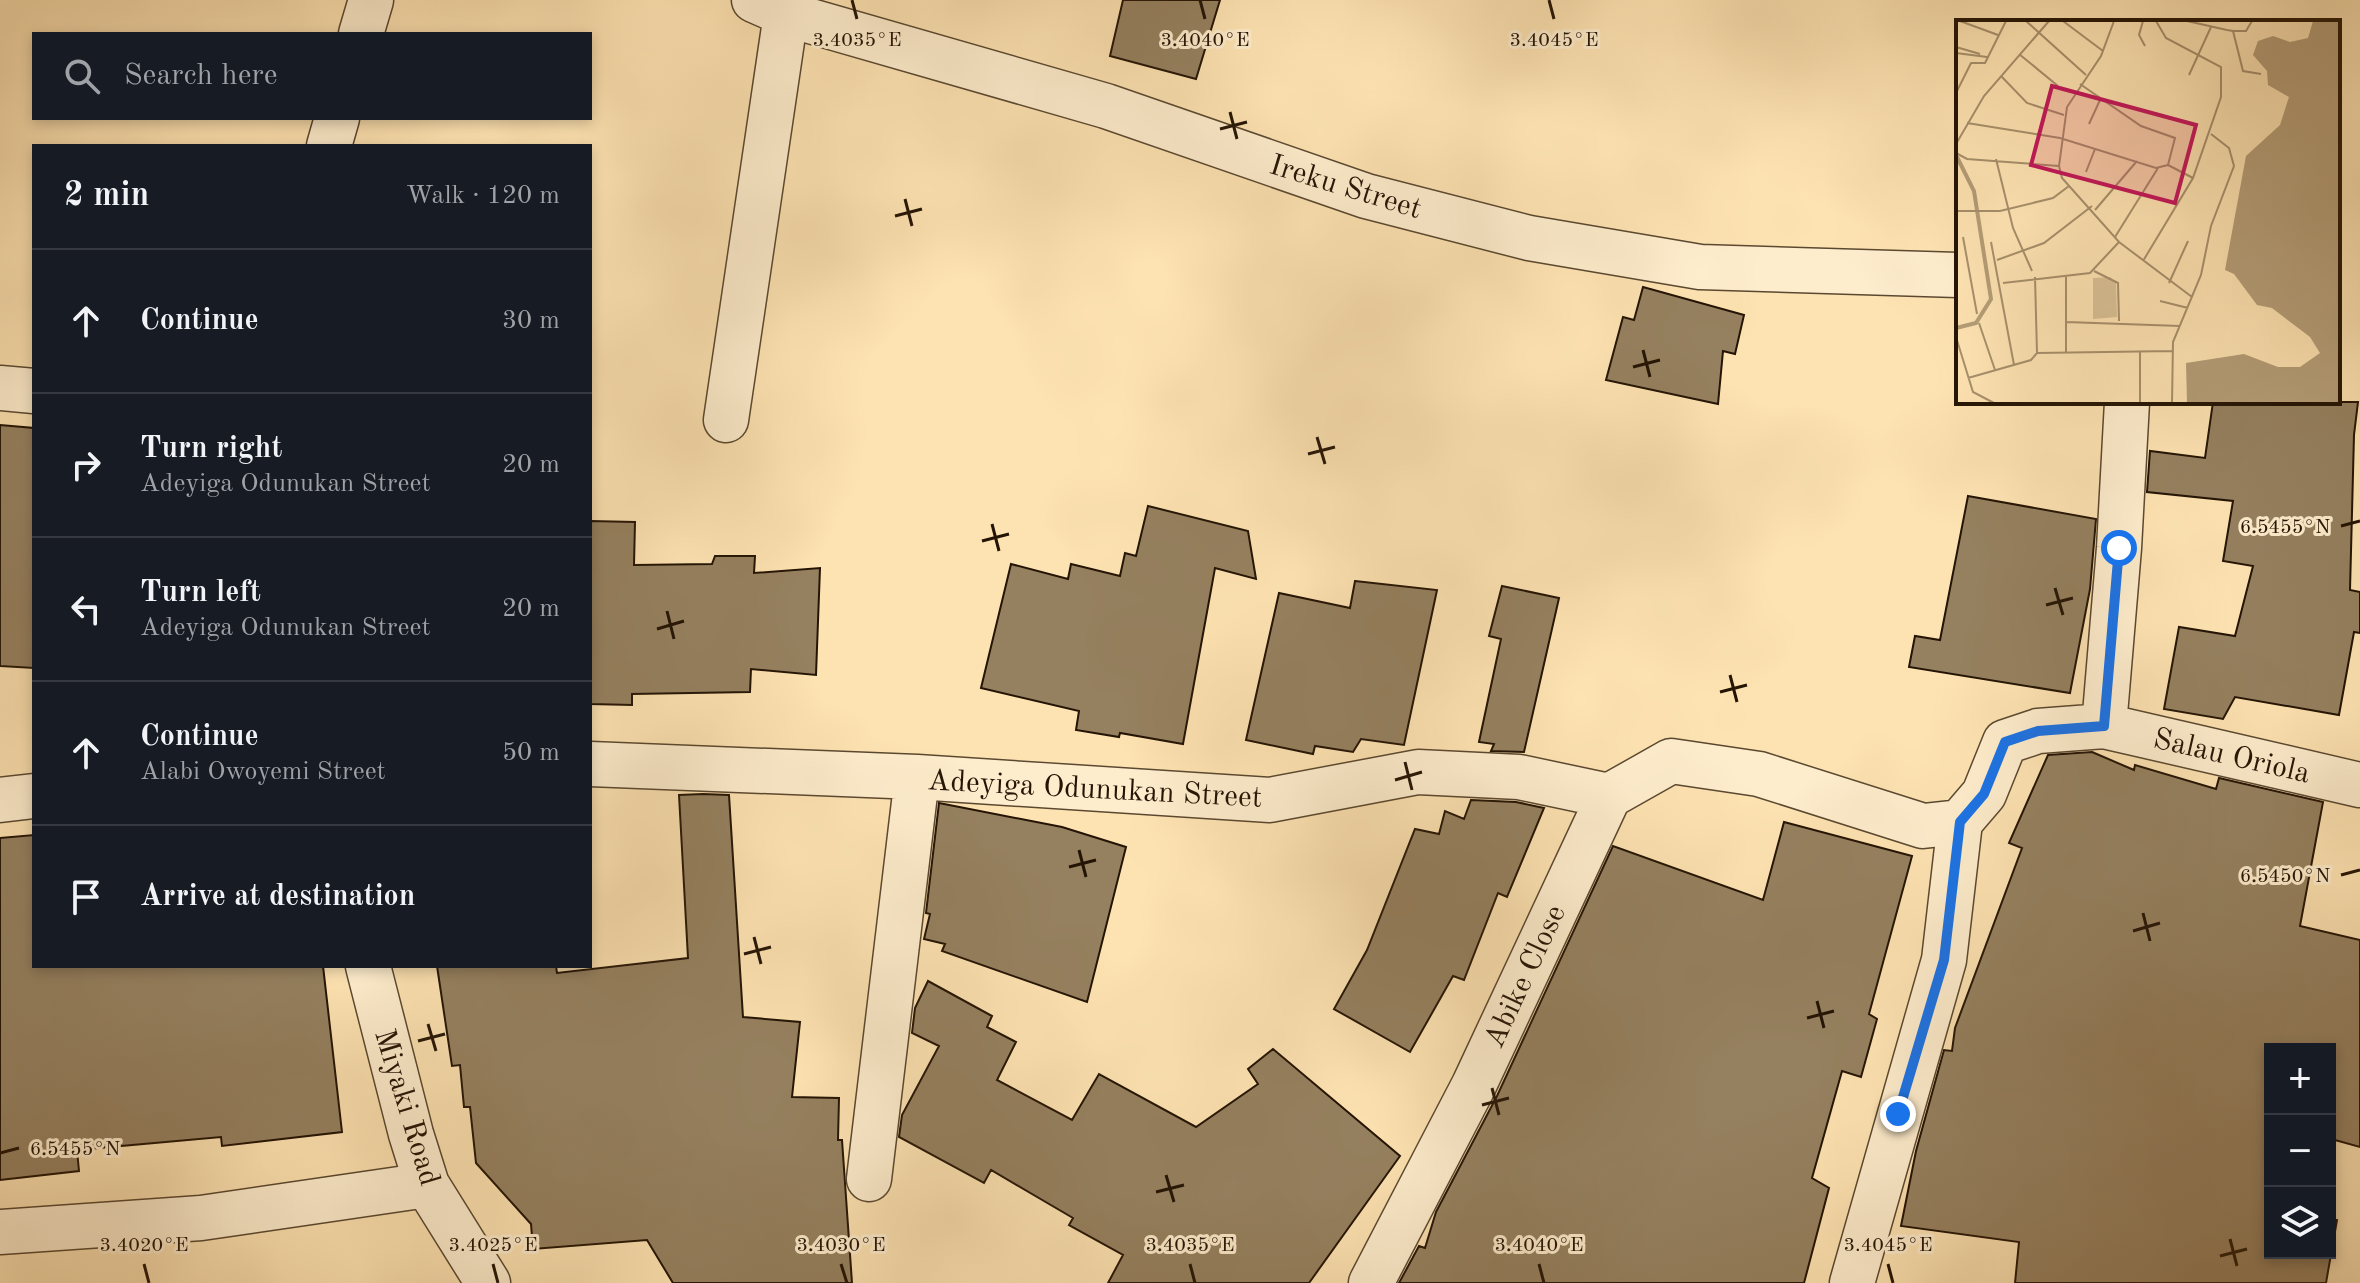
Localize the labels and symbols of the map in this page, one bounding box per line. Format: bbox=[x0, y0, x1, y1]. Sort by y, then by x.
inset map bbox=[1956, 20, 2340, 404]
text: 3.4035°E bbox=[813, 31, 902, 51]
text: 3.4040°E bbox=[1161, 31, 1250, 51]
text: 3.4045°E bbox=[1510, 31, 1599, 51]
street label: Ireku Street bbox=[1266, 151, 1425, 225]
text: 6.5455°N bbox=[2240, 518, 2330, 538]
route start bbox=[2101, 530, 2137, 566]
street label: Salau Oriola bbox=[2150, 724, 2313, 790]
street label: Adeyiga Odunukan Street bbox=[927, 766, 1263, 814]
text: 6.5450°N bbox=[2240, 867, 2330, 887]
street label: Abike Close bbox=[1480, 901, 1572, 1053]
street label: Miyaki Road bbox=[368, 1026, 444, 1189]
route end bbox=[1880, 1096, 1916, 1132]
text: 6.5455°N bbox=[30, 1140, 120, 1160]
text: 3.4020°E bbox=[100, 1236, 189, 1256]
text: 3.4025°E bbox=[449, 1236, 538, 1256]
text: 3.4030°E bbox=[797, 1236, 886, 1256]
text: 3.4035°E bbox=[1146, 1236, 1235, 1256]
text: 3.4040°E bbox=[1495, 1236, 1584, 1256]
text: 3.4045°E bbox=[1844, 1236, 1933, 1256]

